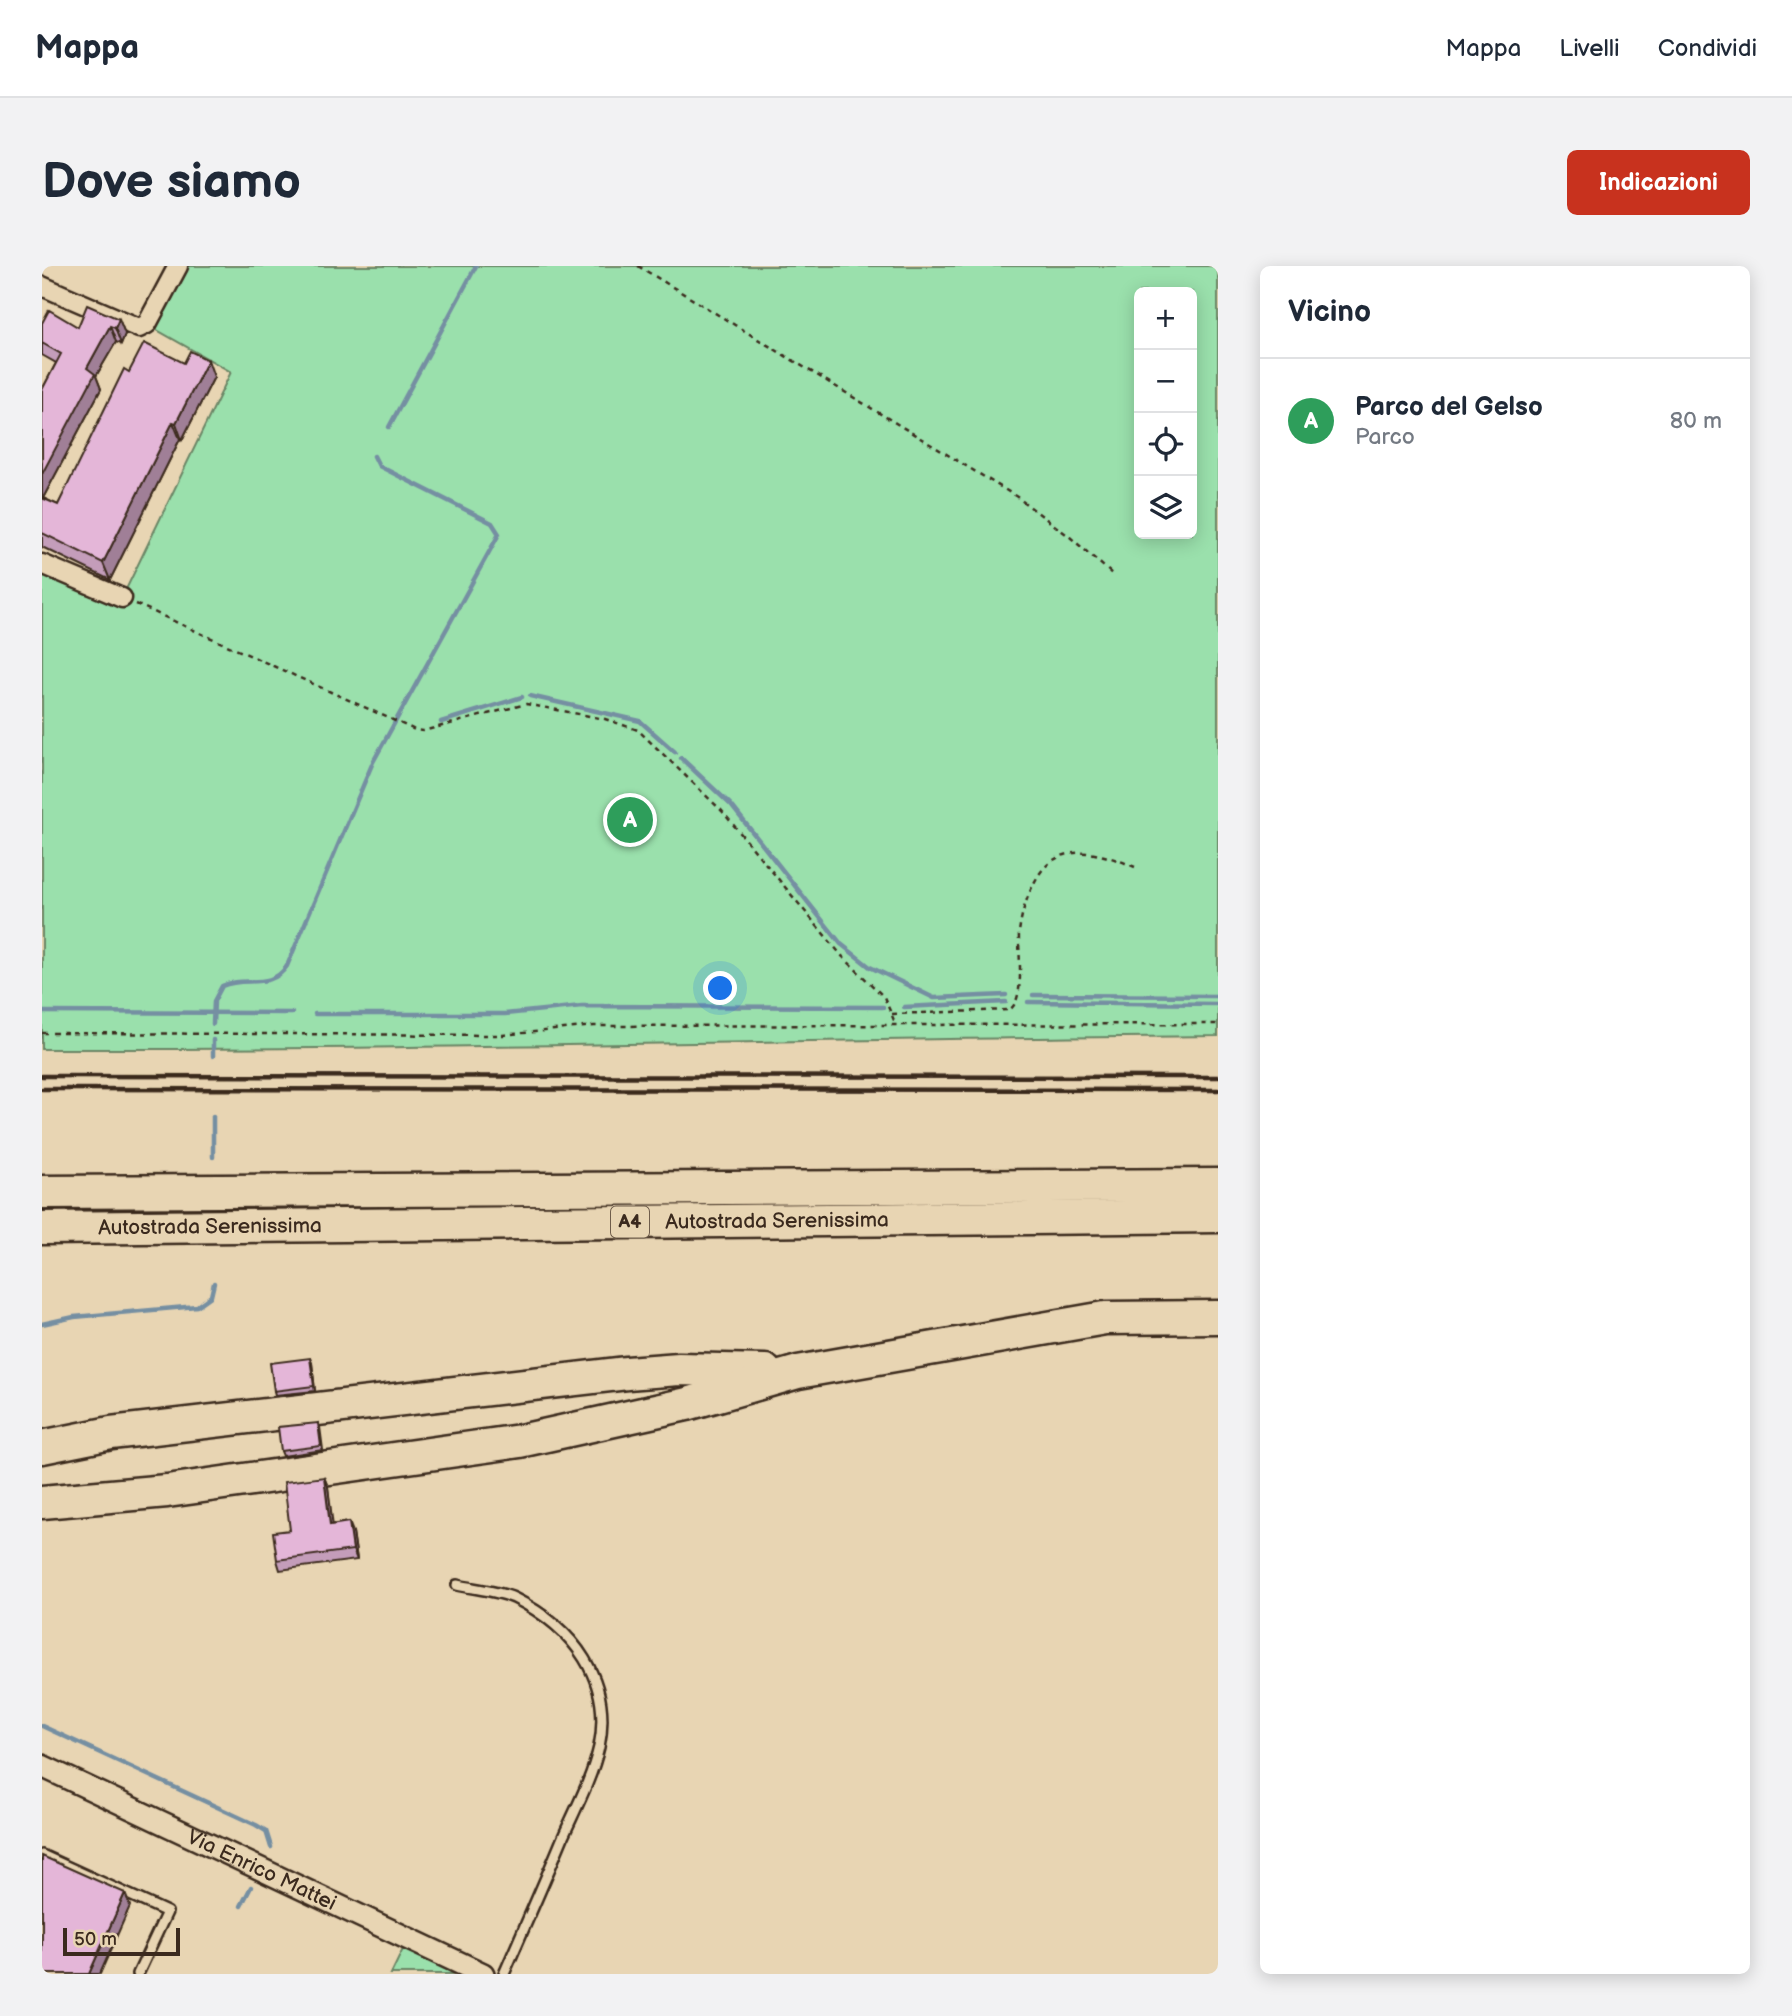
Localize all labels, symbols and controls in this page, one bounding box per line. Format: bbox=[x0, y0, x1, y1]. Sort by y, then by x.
text: Mappa bbox=[35, 28, 139, 68]
text: Mappa bbox=[1446, 34, 1521, 63]
text: Livelli bbox=[1559, 34, 1620, 63]
text: Condividi bbox=[1658, 34, 1757, 63]
button: Indicazioni bbox=[1567, 150, 1750, 215]
text: Dove siamo bbox=[42, 153, 301, 212]
map controls bbox=[1134, 287, 1197, 539]
button: + bbox=[1134, 287, 1197, 350]
text: Vicino bbox=[1288, 294, 1371, 330]
button: − bbox=[1134, 350, 1197, 413]
text: Parco del Gelso bbox=[1355, 392, 1543, 423]
text: A bbox=[1304, 407, 1318, 435]
text: 80 m bbox=[1670, 407, 1722, 435]
button: locate bbox=[1134, 413, 1197, 476]
text: Parco bbox=[1355, 423, 1415, 451]
button: layers bbox=[1134, 476, 1197, 539]
pin: A bbox=[607, 794, 653, 846]
your location bbox=[703, 971, 737, 1005]
road number: A4 bbox=[611, 1206, 649, 1238]
street label: Autostrada Serenissima bbox=[665, 1207, 889, 1234]
street label: Autostrada Serenissima bbox=[98, 1213, 322, 1240]
street label: Via Enrico Mattei bbox=[183, 1824, 340, 1916]
scale bar bbox=[63, 1925, 180, 1957]
text: 50 m bbox=[74, 1928, 117, 1951]

